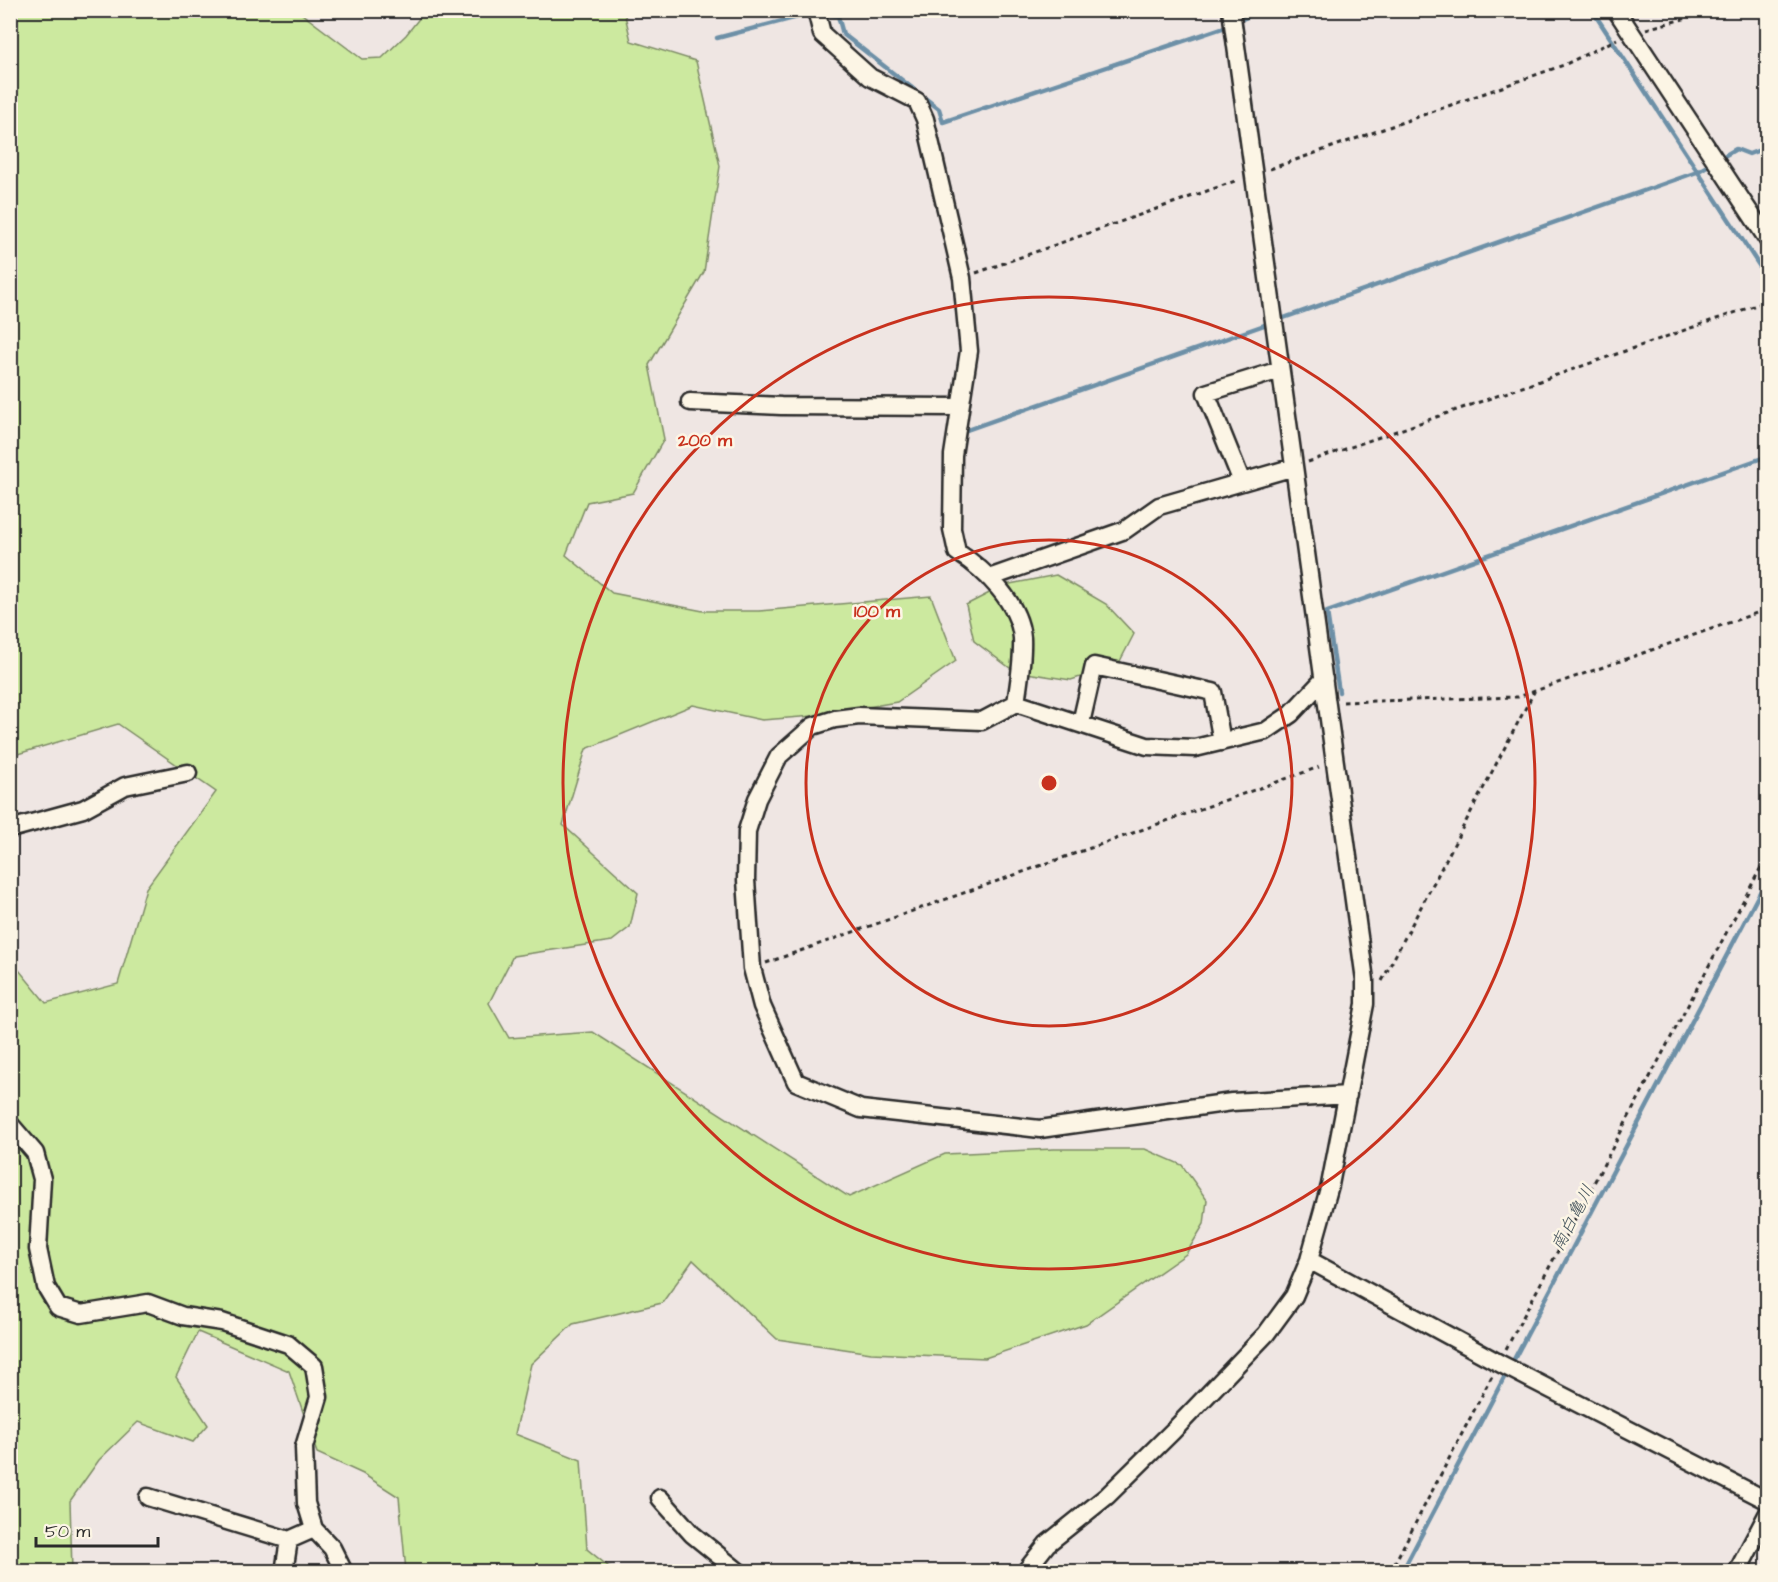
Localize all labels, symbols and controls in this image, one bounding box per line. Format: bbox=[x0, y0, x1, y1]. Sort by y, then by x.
text: 200 m bbox=[677, 428, 733, 453]
text: 100 m bbox=[854, 599, 901, 624]
centre of rings bbox=[1039, 773, 1059, 793]
water label: 南白亀川 bbox=[1545, 1180, 1601, 1256]
scale bar bbox=[36, 1510, 158, 1548]
text: 50 m bbox=[45, 1519, 90, 1544]

